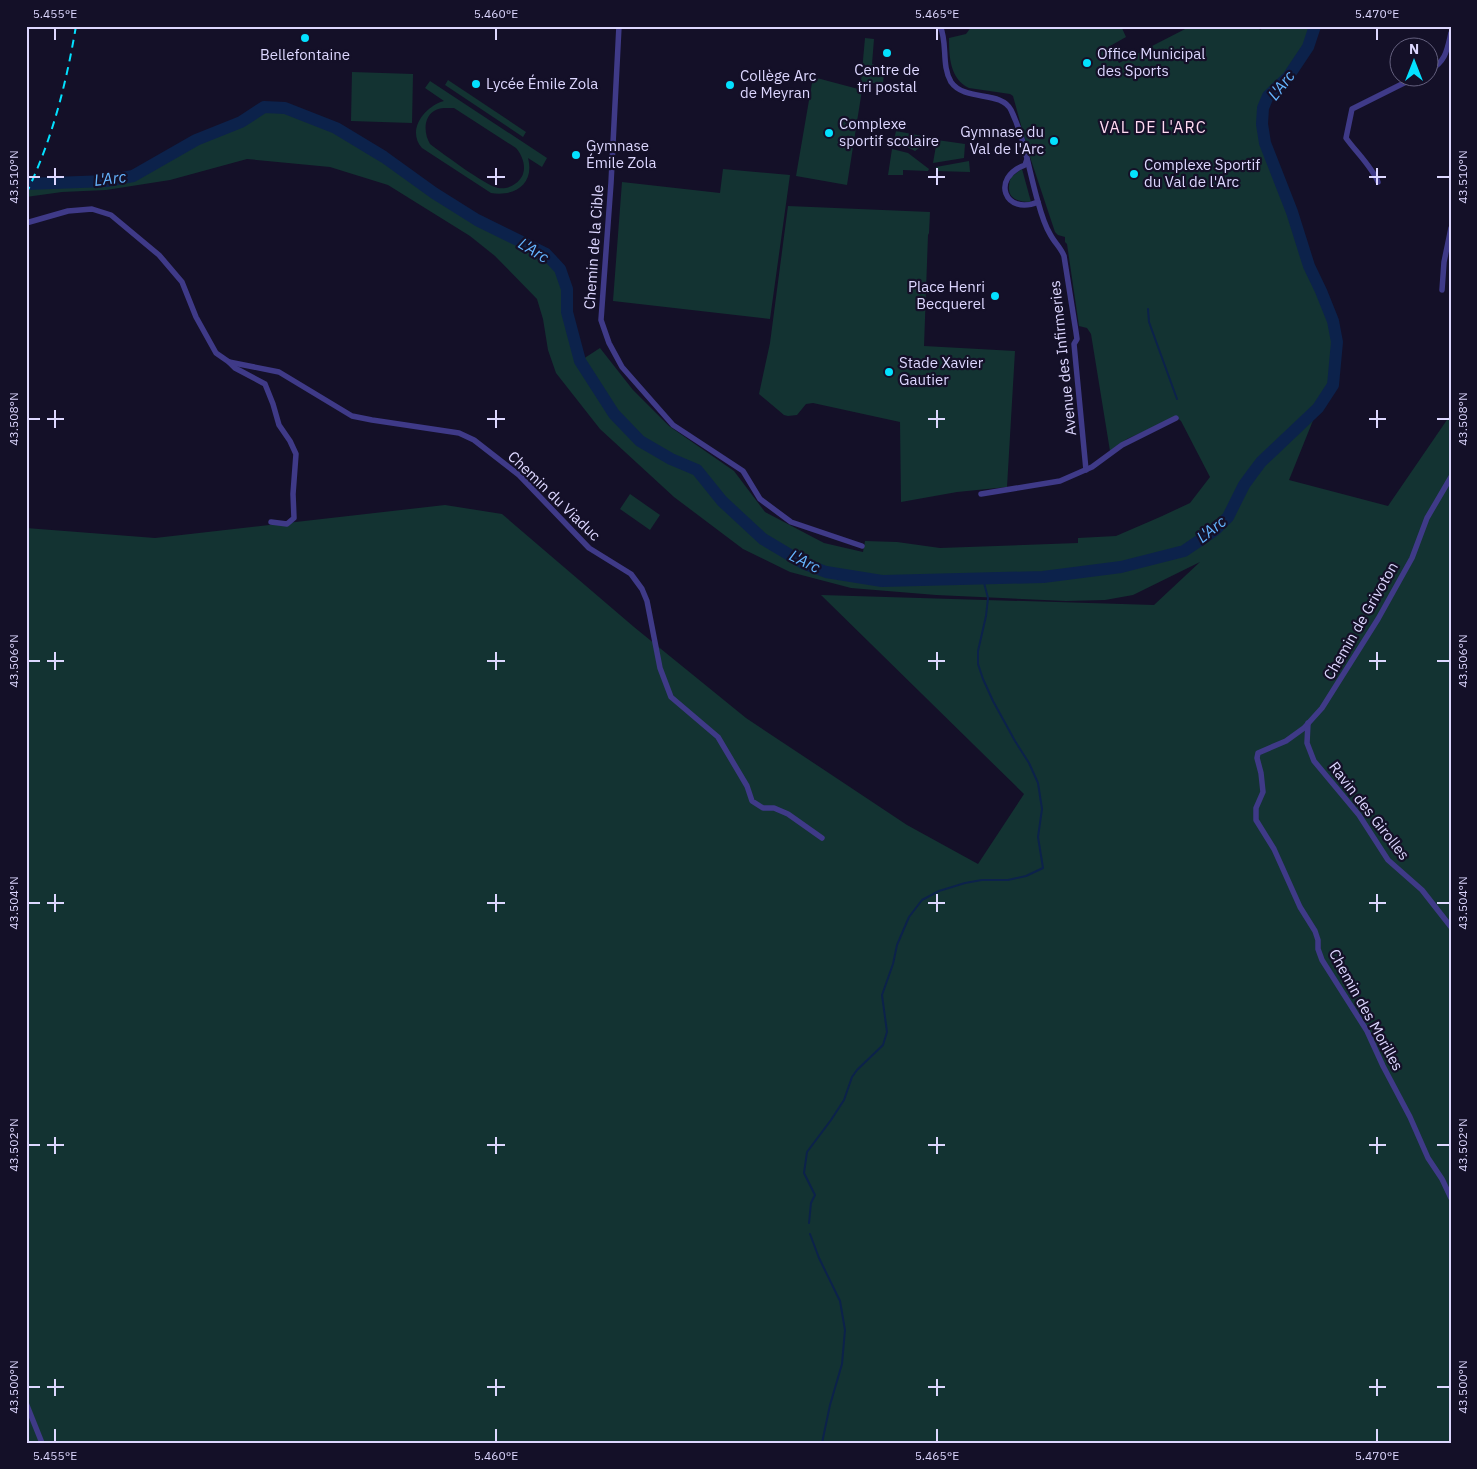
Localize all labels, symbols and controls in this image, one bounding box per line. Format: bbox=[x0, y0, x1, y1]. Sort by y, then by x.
text: 5.455°E bbox=[33, 6, 77, 21]
text: 5.460°E bbox=[474, 6, 518, 21]
text: 5.465°E bbox=[915, 6, 959, 21]
text: 5.470°E bbox=[1355, 6, 1399, 21]
marker: Bellefontaine bbox=[299, 32, 311, 44]
north arrow bbox=[1390, 38, 1440, 88]
text: N bbox=[1409, 40, 1419, 58]
place label: Office Municipal des Sports bbox=[1097, 44, 1205, 80]
place label: Bellefontaine bbox=[260, 45, 350, 64]
marker: Centre de tri postal bbox=[881, 47, 893, 59]
marker: Office Municipal des Sports bbox=[1081, 57, 1093, 69]
place label: Centre de tri postal bbox=[854, 60, 920, 96]
place label: Collège Arc de Meyran bbox=[740, 66, 817, 102]
water label: L'Arc bbox=[1263, 66, 1299, 104]
place label: Lycée Émile Zola bbox=[486, 74, 598, 93]
marker: Lycée Émile Zola bbox=[470, 78, 482, 90]
marker: Collège Arc de Meyran bbox=[724, 79, 736, 91]
place label: Complexe sportif scolaire bbox=[839, 114, 939, 150]
district label: VAL DE L'ARC bbox=[1099, 117, 1207, 137]
place label: Gymnase du Val de l'Arc bbox=[960, 122, 1044, 158]
marker: Complexe sportif scolaire bbox=[823, 127, 835, 139]
marker: Gymnase du Val de l'Arc bbox=[1048, 135, 1060, 147]
place label: Gymnase Émile Zola bbox=[586, 136, 657, 172]
marker: Gymnase Émile Zola bbox=[570, 149, 582, 161]
text: 43.510°N bbox=[6, 150, 21, 204]
text: 43.510°N bbox=[1455, 150, 1470, 204]
place label: Complexe Sportif du Val de l'Arc bbox=[1144, 155, 1260, 191]
water label: L'Arc bbox=[93, 166, 127, 190]
marker: Complexe Sportif du Val de l'Arc bbox=[1128, 168, 1140, 180]
street label: Chemin de la Cible bbox=[580, 184, 607, 310]
water label: L'Arc bbox=[515, 233, 553, 267]
place label: Place Henri Becquerel bbox=[908, 277, 985, 313]
street label: Avenue des Infirmeries bbox=[1045, 279, 1080, 437]
marker: Place Henri Becquerel bbox=[989, 290, 1001, 302]
place label: Stade Xavier Gautier bbox=[899, 353, 984, 389]
marker: Stade Xavier Gautier bbox=[883, 366, 895, 378]
text: 43.508°N bbox=[6, 392, 21, 446]
text: 43.508°N bbox=[1455, 392, 1470, 446]
street label: Chemin du Viaduc bbox=[504, 447, 605, 545]
water label: L'Arc bbox=[1192, 511, 1230, 547]
water label: L'Arc bbox=[786, 545, 824, 577]
street label: Chemin de Grivoton bbox=[1319, 558, 1402, 683]
text: 43.506°N bbox=[6, 634, 21, 688]
text: 43.506°N bbox=[1455, 634, 1470, 688]
street label: Ravin des Girolles bbox=[1325, 758, 1414, 864]
text: 43.504°N bbox=[6, 876, 21, 930]
text: 43.504°N bbox=[1455, 876, 1470, 930]
street label: Chemin des Morilles bbox=[1325, 946, 1408, 1074]
text: 43.502°N bbox=[6, 1118, 21, 1172]
text: 43.502°N bbox=[1455, 1118, 1470, 1172]
text: 43.500°N bbox=[6, 1360, 21, 1414]
text: 43.500°N bbox=[1455, 1360, 1470, 1414]
text: 5.455°E bbox=[33, 1448, 77, 1463]
text: 5.460°E bbox=[474, 1448, 518, 1463]
text: 5.465°E bbox=[915, 1448, 959, 1463]
text: 5.470°E bbox=[1355, 1448, 1399, 1463]

